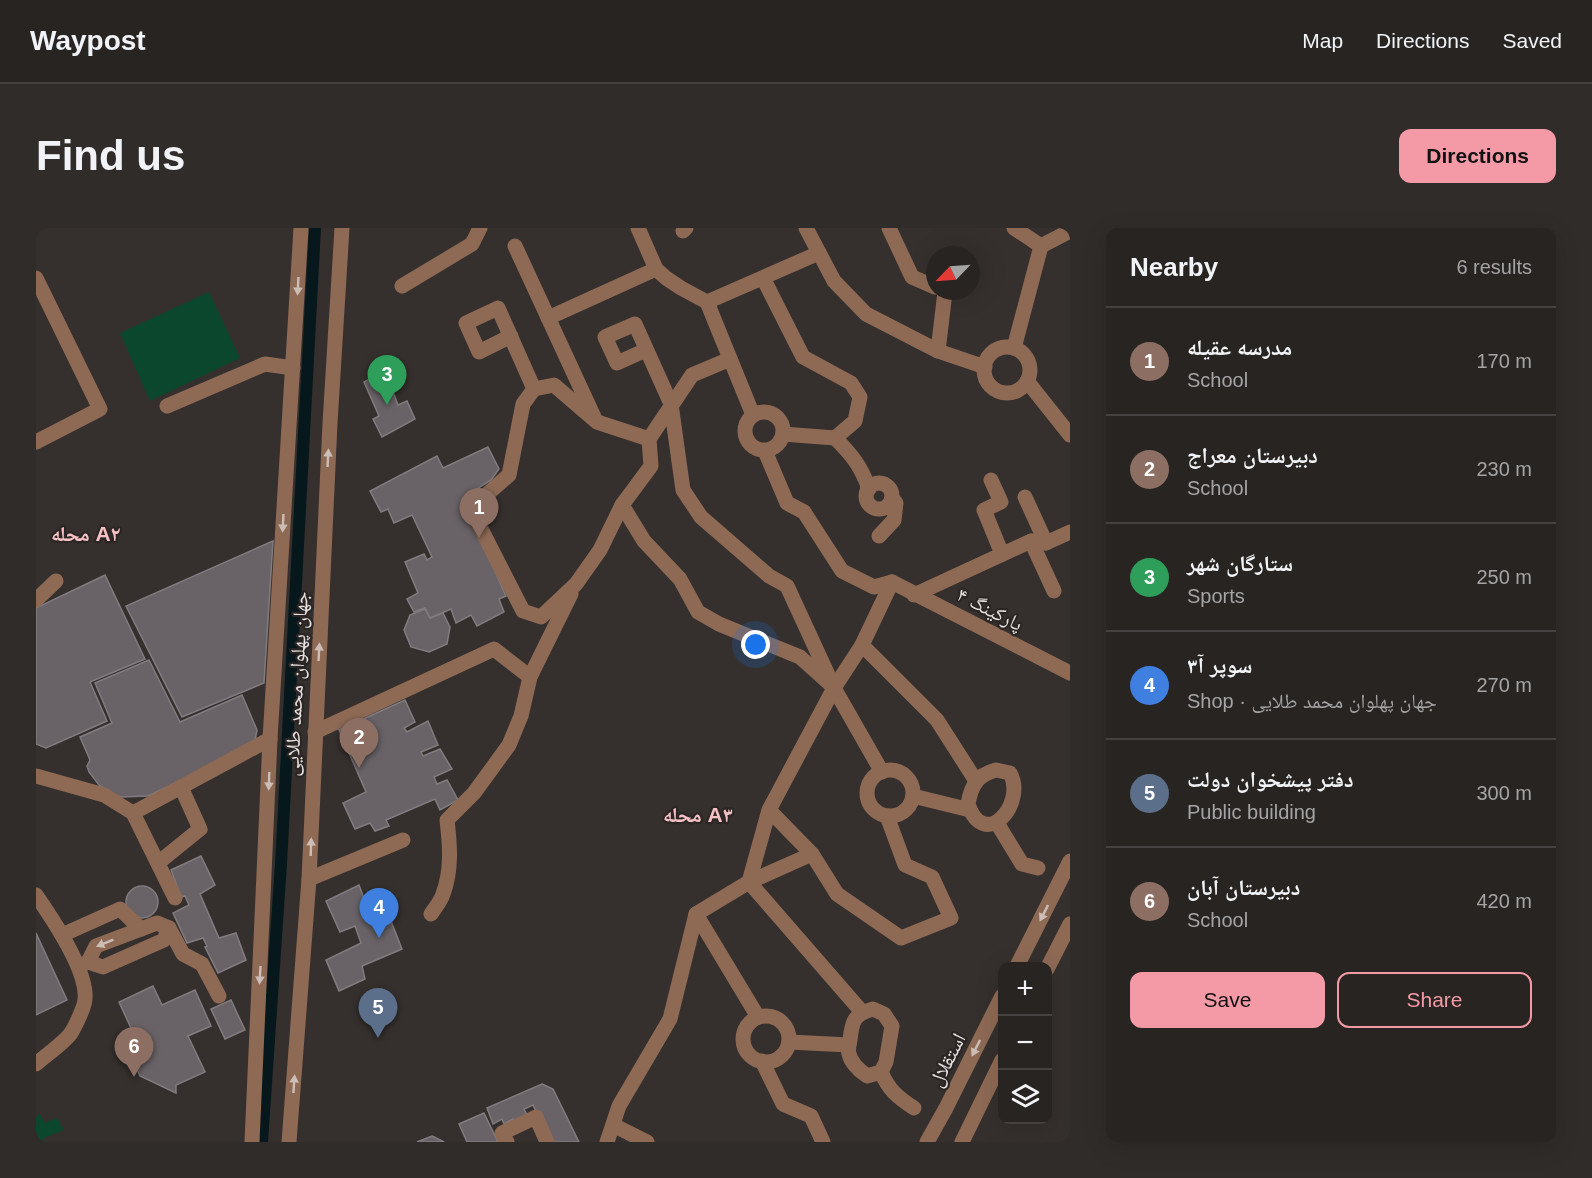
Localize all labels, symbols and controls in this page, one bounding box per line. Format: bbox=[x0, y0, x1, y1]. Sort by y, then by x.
text: Waypost bbox=[30, 25, 146, 56]
text: Map bbox=[1302, 29, 1343, 52]
text: Directions bbox=[1376, 29, 1469, 52]
text: Saved bbox=[1502, 29, 1562, 52]
button: Directions bbox=[1399, 129, 1556, 183]
text: Find us bbox=[36, 132, 185, 179]
north arrow bbox=[926, 246, 980, 300]
text: Nearby bbox=[1130, 252, 1218, 282]
text: 6 results bbox=[1456, 256, 1532, 278]
one-way arrow bbox=[293, 277, 302, 296]
text: مدرسه عقیله bbox=[1187, 335, 1292, 360]
text: 1 bbox=[1144, 350, 1155, 372]
text: 170 m bbox=[1476, 350, 1532, 372]
pin: 3 bbox=[368, 356, 406, 405]
text: School bbox=[1187, 369, 1248, 391]
text: دبیرستان معراج bbox=[1187, 443, 1318, 468]
one-way arrow bbox=[323, 448, 333, 467]
text: 2 bbox=[1144, 458, 1155, 480]
text: 230 m bbox=[1476, 458, 1532, 480]
text: School bbox=[1187, 477, 1248, 499]
pin: 1 bbox=[460, 488, 498, 538]
one-way arrow bbox=[279, 513, 288, 532]
district label: محله A۲ bbox=[51, 522, 121, 545]
text: ستارگان شهر bbox=[1187, 551, 1293, 576]
text: 3 bbox=[1144, 566, 1155, 588]
text: 250 m bbox=[1476, 566, 1532, 588]
street label: پارکینگ ۴ bbox=[953, 583, 1027, 636]
text: Sports bbox=[1187, 585, 1245, 607]
street label: جهان پهلوان محمد طلایی bbox=[280, 591, 313, 777]
your location bbox=[741, 630, 770, 659]
one-way arrow bbox=[314, 643, 323, 662]
text: سوپر آ۳ bbox=[1187, 653, 1252, 678]
text: 4 bbox=[1144, 674, 1155, 696]
text: 270 m bbox=[1476, 674, 1532, 696]
text: Shop · جهان پهلوان محمد طلایی bbox=[1187, 690, 1437, 712]
pin: 2 bbox=[340, 718, 378, 768]
text: دفتر پیشخوان دولت bbox=[1187, 767, 1354, 792]
one-way arrow bbox=[264, 771, 273, 790]
text: 5 bbox=[1144, 782, 1155, 804]
text: 300 m bbox=[1476, 782, 1532, 804]
text: Public building bbox=[1187, 801, 1316, 823]
district label: محله A۳ bbox=[663, 803, 733, 826]
one-way arrow bbox=[306, 838, 315, 857]
text: دبیرستان آبان bbox=[1187, 875, 1300, 900]
pin: 4 bbox=[360, 888, 398, 938]
text: 6 bbox=[1144, 890, 1155, 912]
text: 420 m bbox=[1476, 890, 1532, 912]
one-way arrow bbox=[1039, 905, 1049, 922]
text: School bbox=[1187, 909, 1248, 931]
one-way arrow bbox=[96, 939, 114, 948]
map controls bbox=[998, 962, 1052, 1124]
button: + bbox=[998, 962, 1052, 1016]
one-way arrow bbox=[255, 966, 264, 985]
button: Save bbox=[1130, 972, 1325, 1028]
button: Share bbox=[1337, 972, 1532, 1028]
pin: 5 bbox=[358, 988, 398, 1038]
button: − bbox=[998, 1016, 1052, 1070]
pin: 6 bbox=[114, 1028, 154, 1077]
street label: استقلال bbox=[924, 1030, 971, 1091]
one-way arrow bbox=[972, 1040, 981, 1057]
button: layers bbox=[998, 1070, 1052, 1124]
one-way arrow bbox=[289, 1074, 298, 1093]

